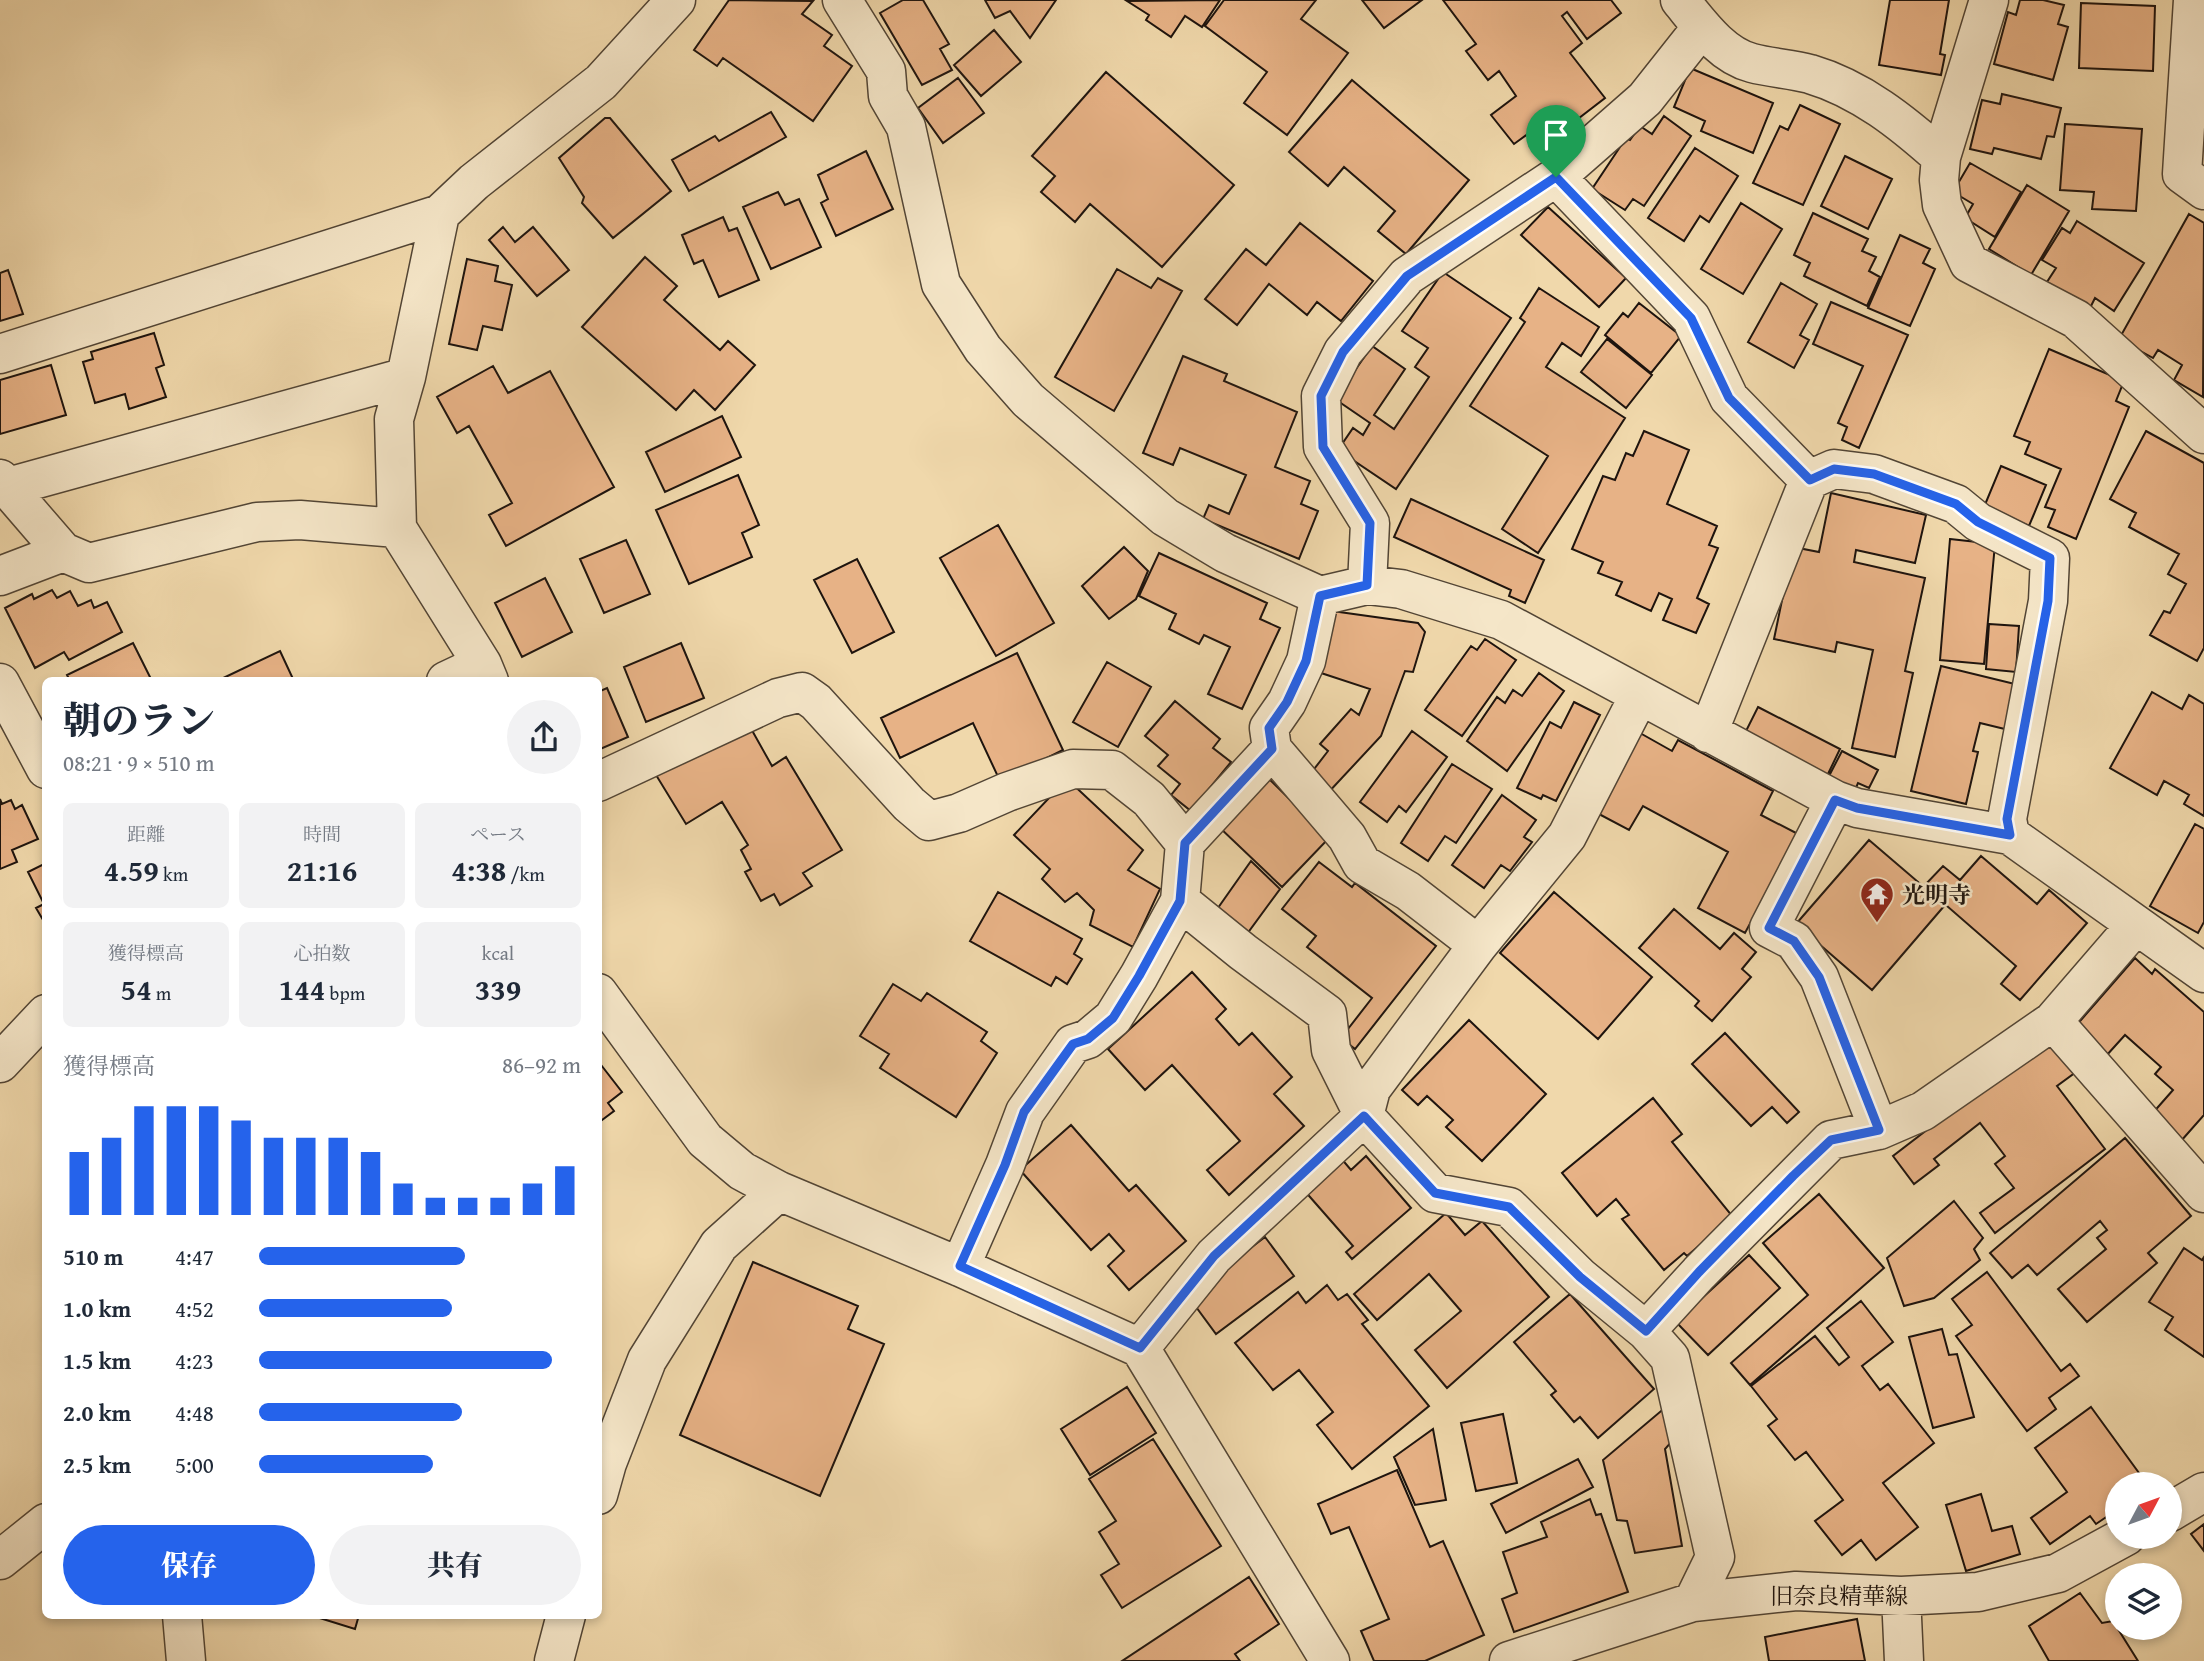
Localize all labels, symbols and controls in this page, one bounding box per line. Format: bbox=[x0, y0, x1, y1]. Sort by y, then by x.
pin bbox=[1526, 105, 1586, 177]
icon: arrive bbox=[1537, 116, 1575, 154]
text: 朝のラン bbox=[63, 692, 215, 748]
button: share bbox=[507, 700, 581, 774]
text: 08:21 · 9 × 510 m bbox=[63, 746, 215, 779]
text: 距離 bbox=[127, 820, 165, 848]
text: 時間 bbox=[303, 820, 341, 848]
text: ペース bbox=[470, 820, 526, 848]
text: 4.59 bbox=[104, 848, 159, 892]
text: 21:16 bbox=[287, 848, 357, 892]
text: 4:38 bbox=[451, 848, 506, 892]
text: km bbox=[159, 860, 188, 888]
text: /km bbox=[506, 860, 545, 888]
temple icon: 光明寺 bbox=[1858, 875, 1896, 924]
place label: 光明寺 bbox=[1902, 878, 1971, 911]
text: 獲得標高 bbox=[108, 939, 184, 967]
text: 心拍数 bbox=[293, 939, 351, 967]
text: kcal bbox=[482, 939, 514, 967]
text: 54 bbox=[121, 967, 152, 1011]
text: 144 bbox=[279, 967, 325, 1011]
text: 339 bbox=[475, 967, 521, 1011]
text: m bbox=[152, 979, 171, 1007]
text: bpm bbox=[325, 979, 365, 1007]
text: 86–92 m bbox=[502, 1048, 581, 1081]
text: 獲得標高 bbox=[63, 1049, 155, 1082]
text: 510 m bbox=[63, 1240, 124, 1273]
text: 4:47 bbox=[175, 1240, 214, 1273]
text: 1.0 km bbox=[63, 1292, 131, 1325]
text: 4:52 bbox=[175, 1292, 214, 1325]
text: 1.5 km bbox=[63, 1344, 131, 1377]
text: 4:23 bbox=[175, 1344, 214, 1377]
text: 2.0 km bbox=[63, 1396, 131, 1429]
text: 4:48 bbox=[175, 1396, 214, 1429]
text: 2.5 km bbox=[63, 1448, 131, 1481]
text: 5:00 bbox=[175, 1448, 214, 1481]
north arrow bbox=[2105, 1472, 2182, 1549]
map controls bbox=[2105, 1472, 2182, 1640]
button: 保存 bbox=[63, 1525, 315, 1605]
button: 共有 bbox=[329, 1525, 581, 1605]
button: layers bbox=[2105, 1563, 2182, 1640]
street label: 旧奈良精華線 bbox=[1770, 1579, 1908, 1612]

